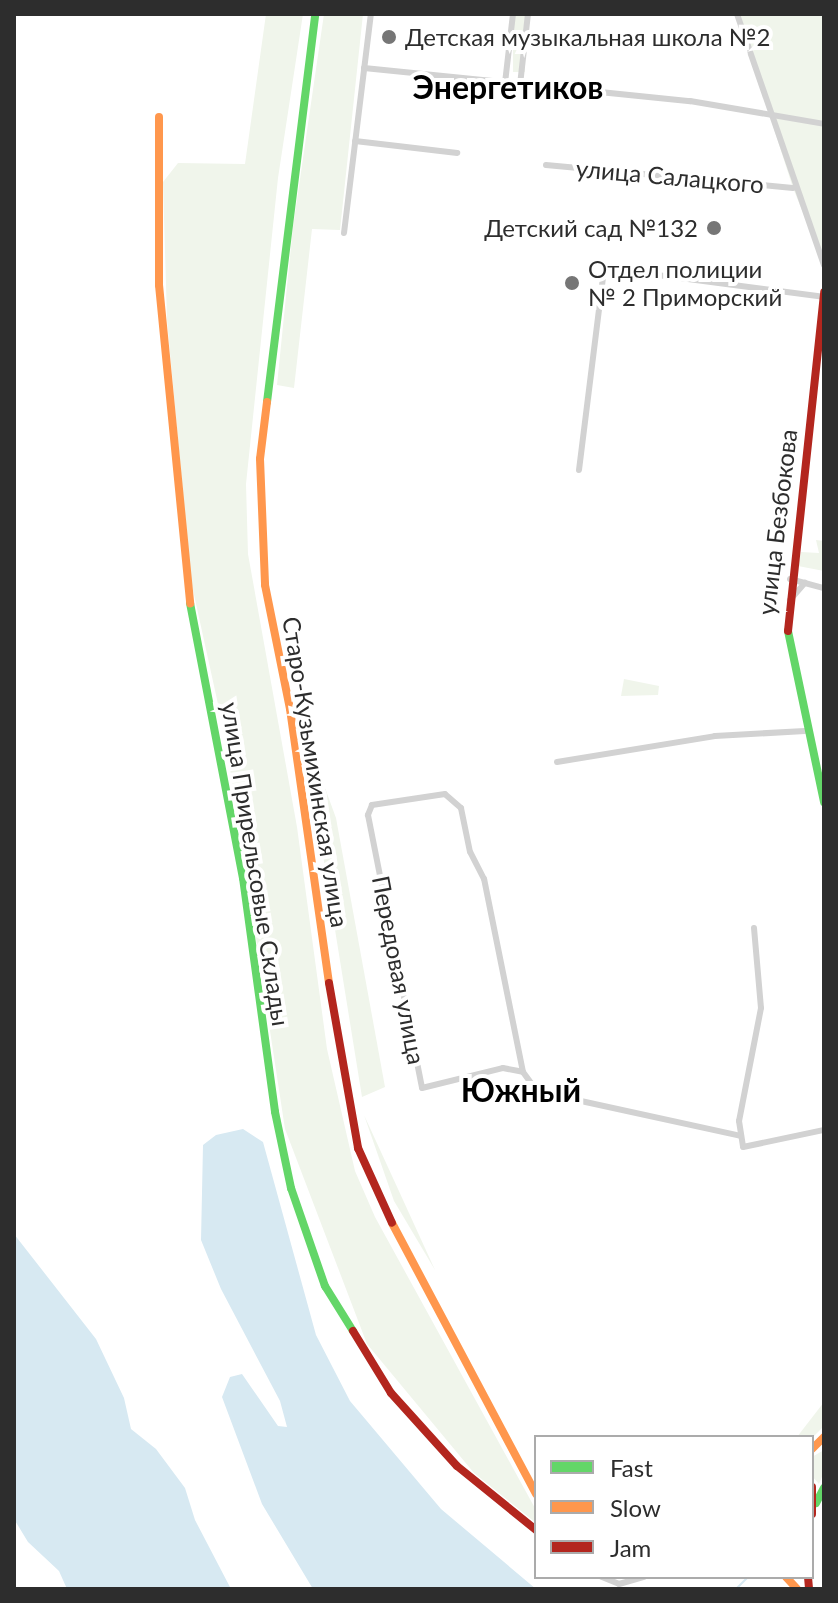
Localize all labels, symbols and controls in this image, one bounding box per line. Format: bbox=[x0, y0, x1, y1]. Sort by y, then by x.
place label: Детская музыкальная школа №2 bbox=[405, 23, 770, 51]
marker: Детская музыкальная школа №2 bbox=[380, 28, 398, 46]
district label: Энергетиков bbox=[413, 68, 603, 106]
street label: улица Салацкого bbox=[575, 153, 765, 199]
place label: Детский сад №132 bbox=[484, 214, 698, 242]
marker: Детский сад №132 bbox=[705, 219, 723, 237]
place label: Отдел полиции № 2 Приморский bbox=[588, 255, 782, 311]
marker: Отдел полиции № 2 Приморский bbox=[563, 274, 581, 292]
street label: улица Безбокова bbox=[751, 427, 803, 617]
street label: Старо-Кузьмихинская улица bbox=[277, 615, 355, 929]
street label: улица Прирельсовые Склады bbox=[216, 700, 296, 1028]
street label: Передовая улица bbox=[367, 873, 431, 1067]
district label: Южный bbox=[461, 1071, 581, 1109]
legend bbox=[534, 1435, 814, 1579]
text: Fast bbox=[610, 1453, 653, 1482]
text: Slow bbox=[610, 1493, 661, 1522]
text: Jam bbox=[610, 1533, 651, 1562]

